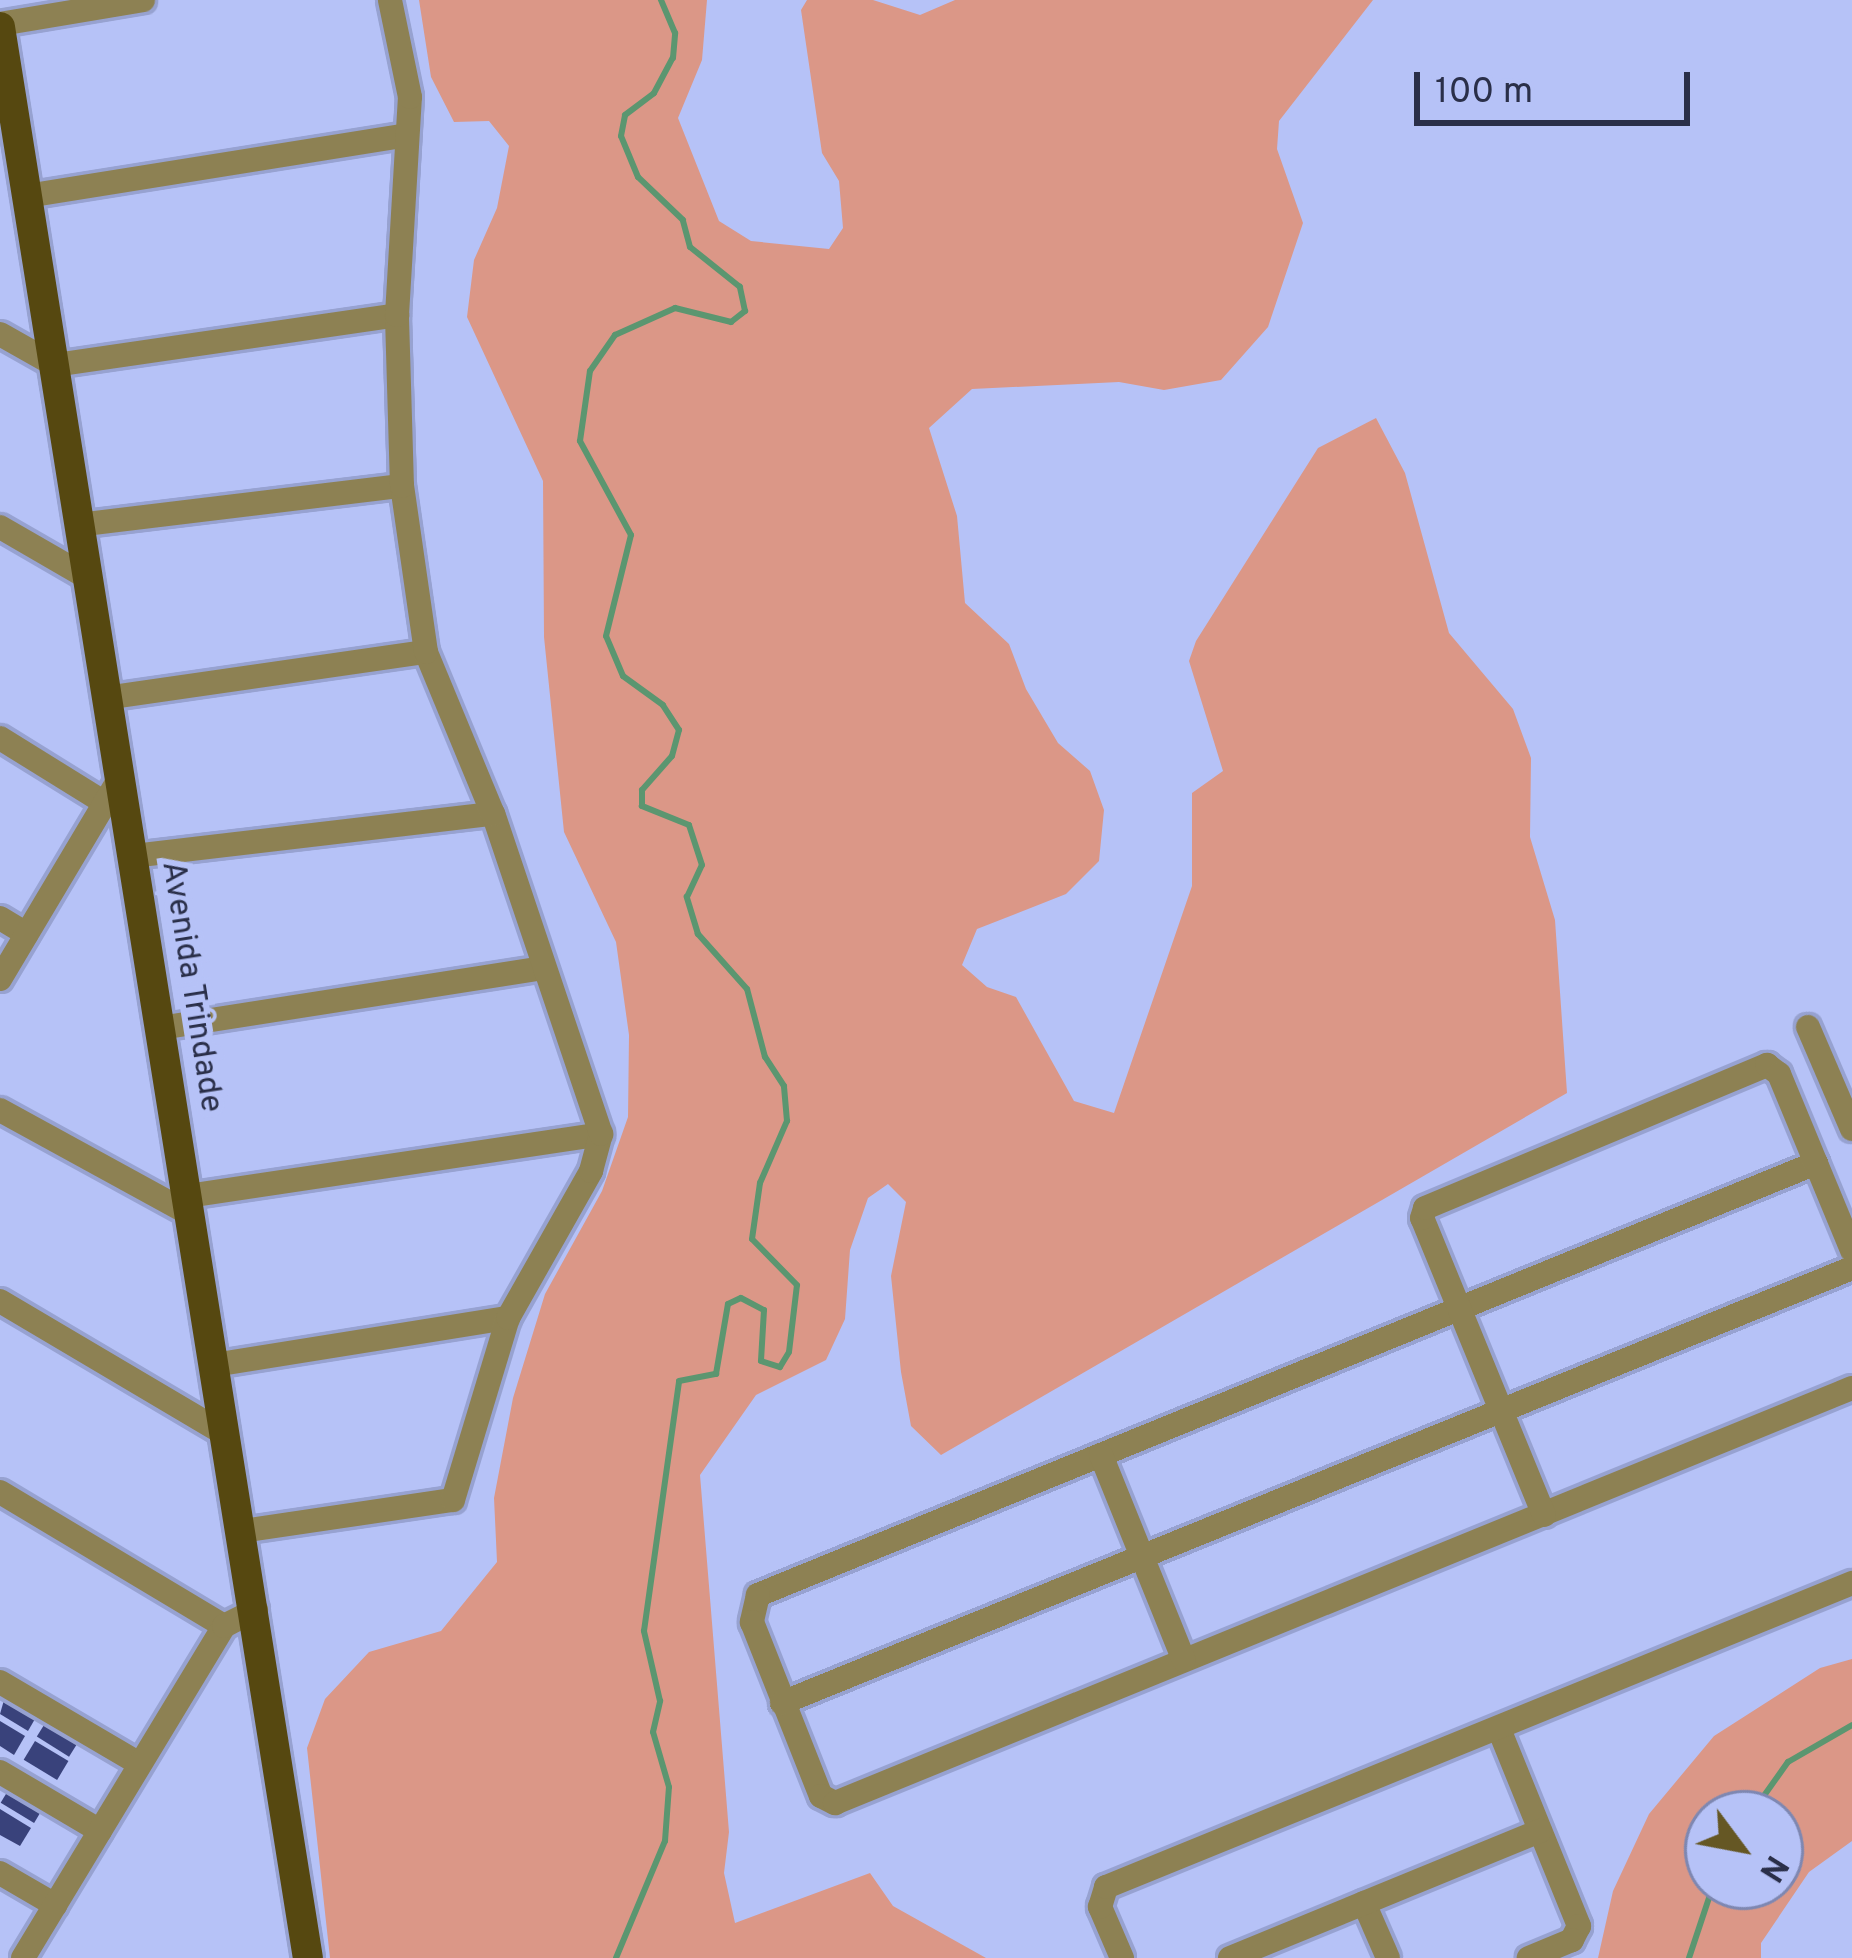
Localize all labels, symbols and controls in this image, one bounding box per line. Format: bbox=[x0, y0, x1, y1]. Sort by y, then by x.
scale bar bbox=[1420, 48, 1696, 122]
text: 100 m bbox=[1435, 70, 1533, 116]
street label: Avenida Trindade bbox=[150, 858, 230, 1116]
north arrow bbox=[1684, 1790, 1804, 1910]
text: N bbox=[1748, 1846, 1796, 1889]

